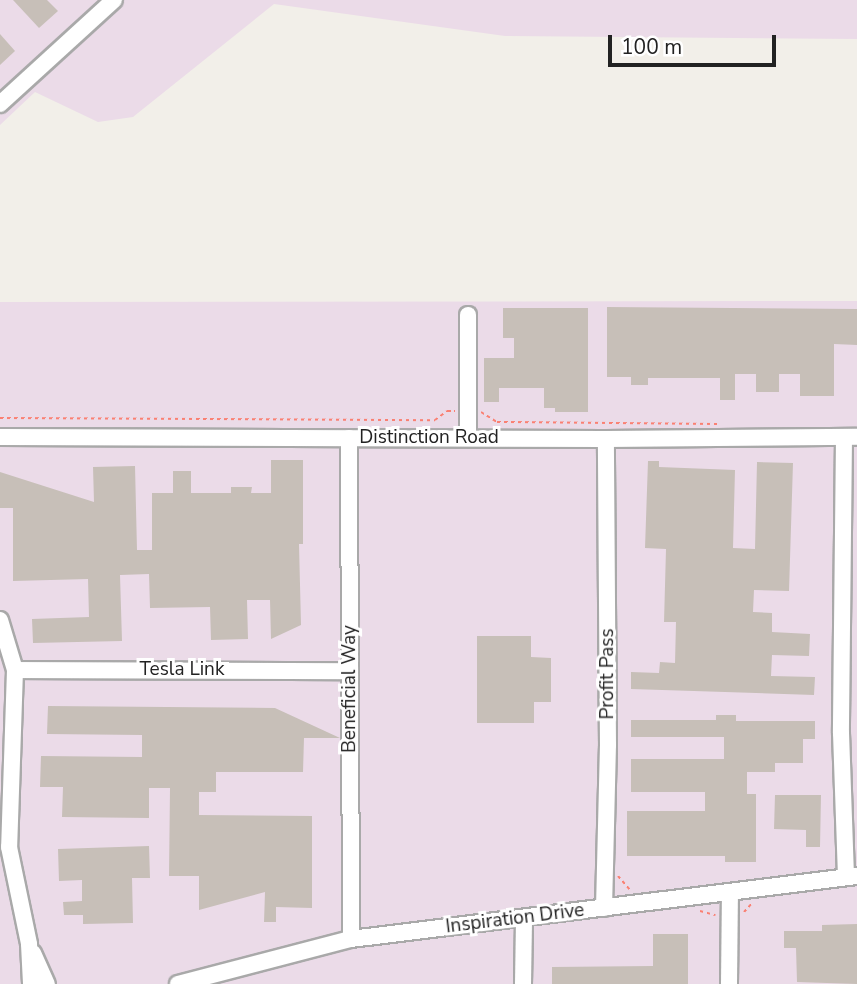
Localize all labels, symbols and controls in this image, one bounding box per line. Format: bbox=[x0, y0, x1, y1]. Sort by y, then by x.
scale bar bbox=[612, 21, 780, 65]
text: 100 m bbox=[621, 33, 682, 61]
street label: Distinction Road bbox=[359, 427, 499, 449]
street label: Beneficial Way bbox=[339, 625, 361, 753]
street label: Profit Pass bbox=[597, 628, 619, 720]
street label: Tesla Link bbox=[140, 659, 224, 681]
street label: Inspiration Drive bbox=[444, 899, 586, 939]

